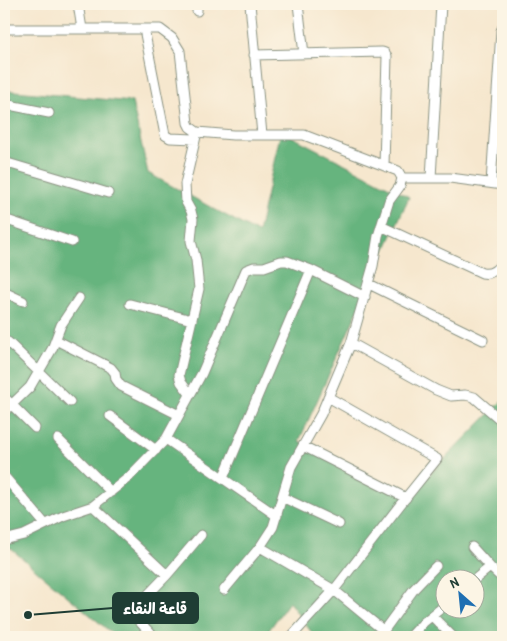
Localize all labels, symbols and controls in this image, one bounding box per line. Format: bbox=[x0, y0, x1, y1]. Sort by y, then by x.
north arrow bbox=[434, 568, 484, 618]
text: N bbox=[446, 572, 462, 592]
callout: قاعة النقاء bbox=[113, 593, 198, 623]
text: قاعة النقاء bbox=[123, 598, 187, 619]

